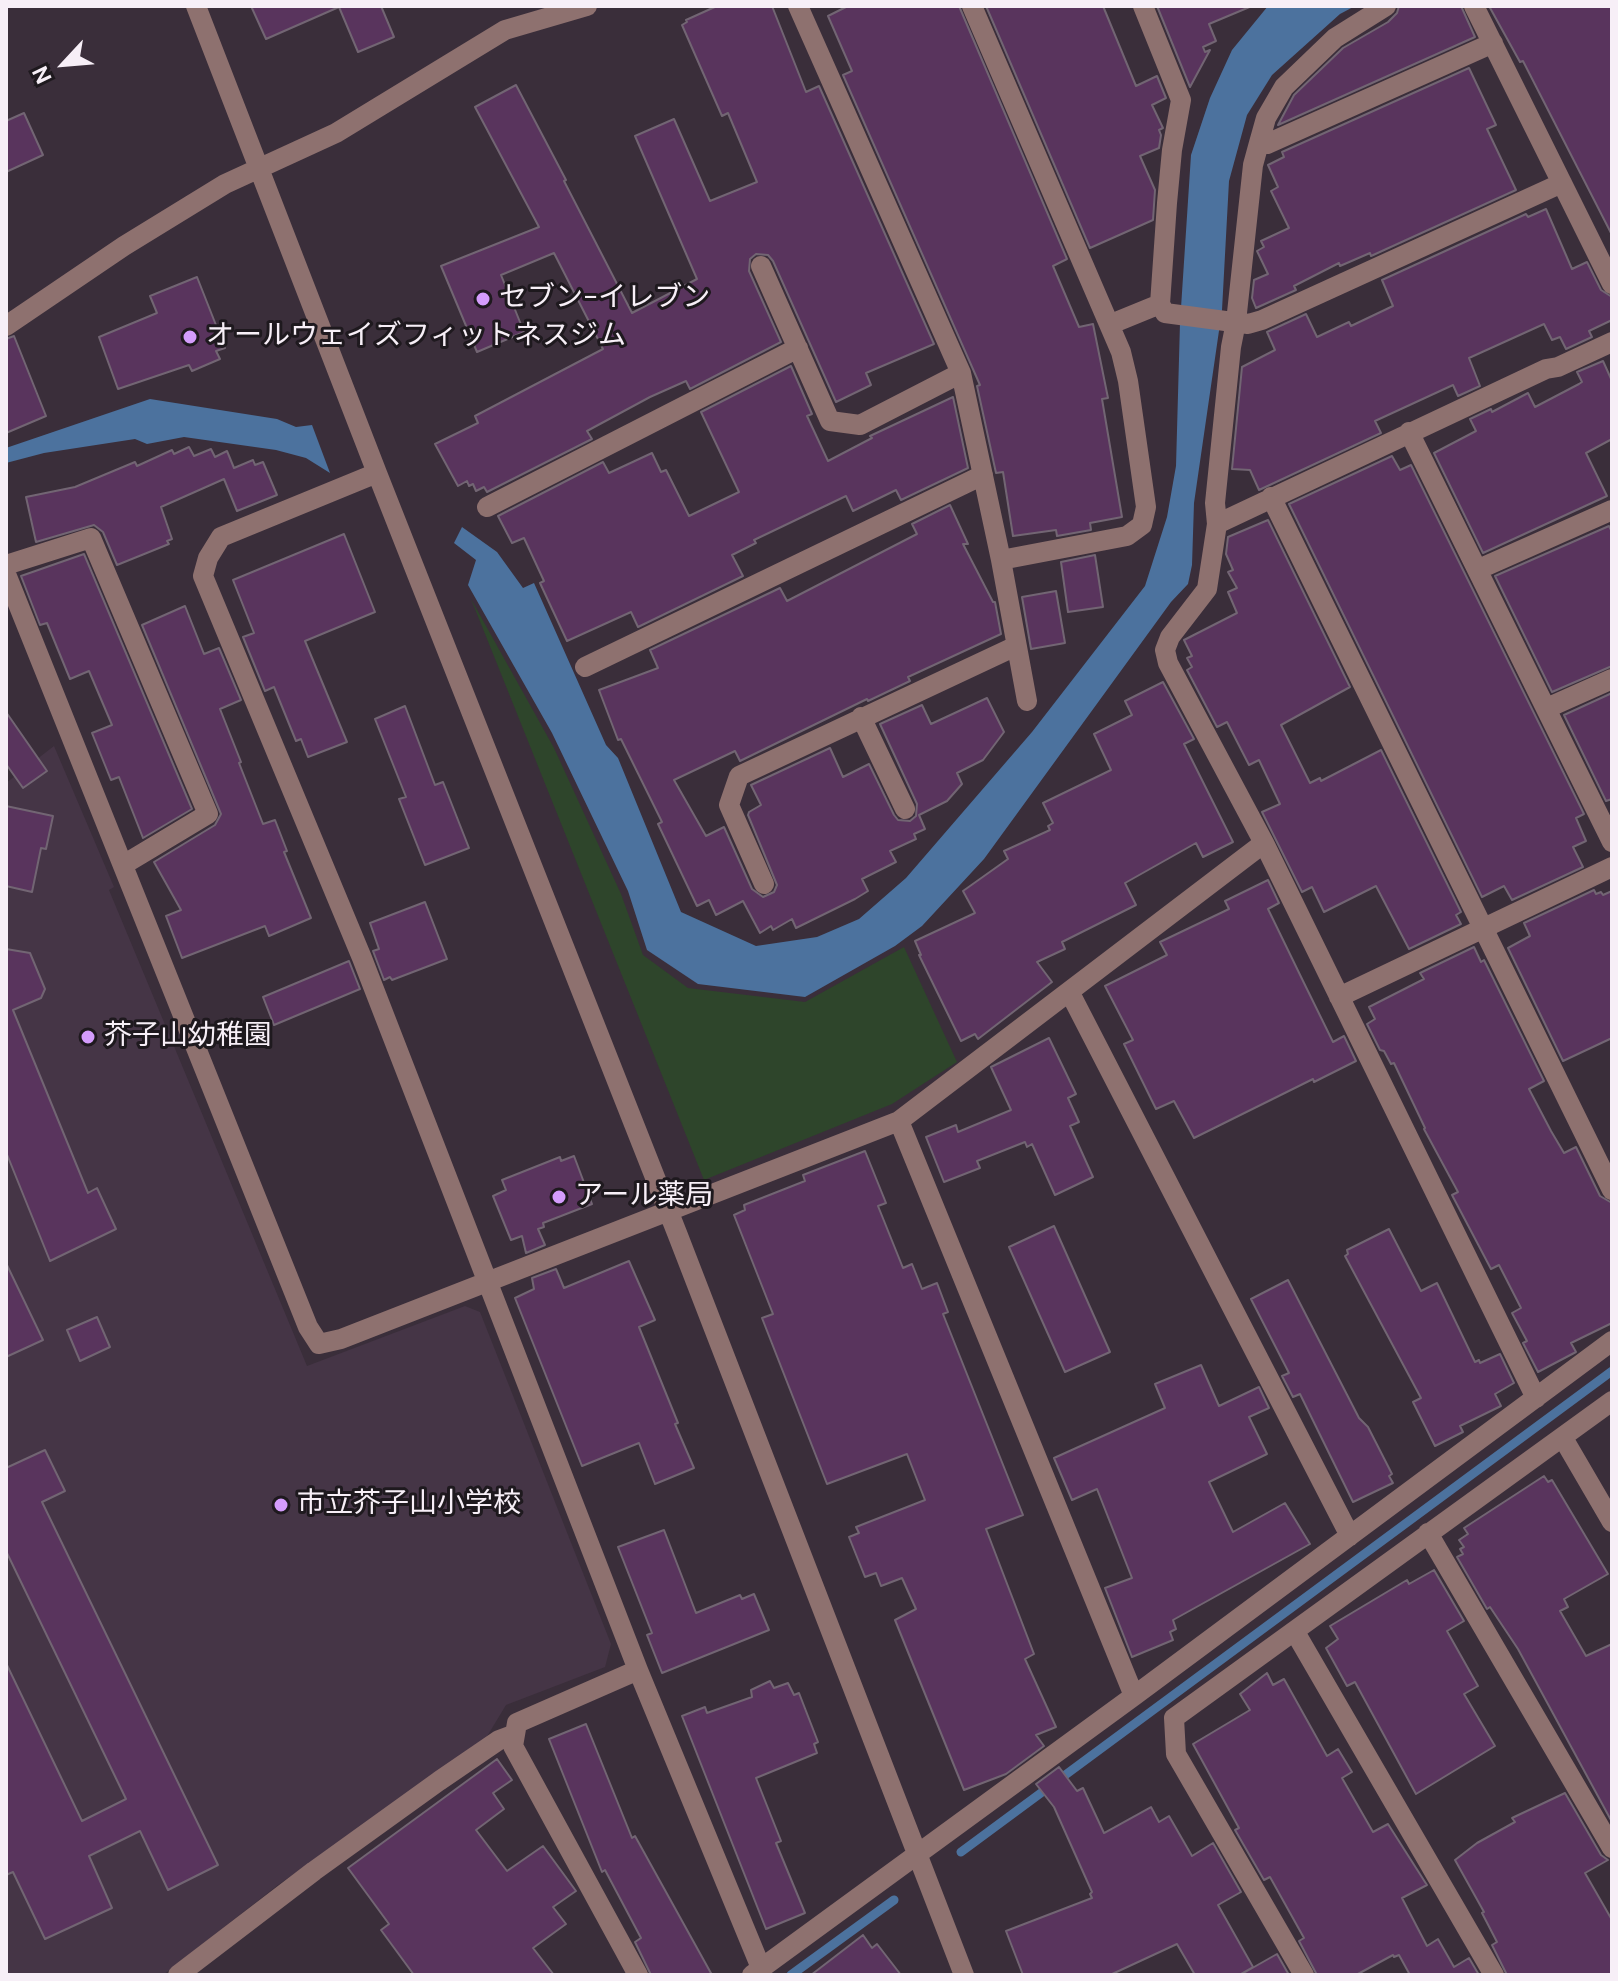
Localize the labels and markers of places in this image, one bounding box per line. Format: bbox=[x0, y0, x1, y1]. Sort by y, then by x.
place label: セブン-イレブン bbox=[499, 282, 710, 316]
marker: セブン-イレブン bbox=[474, 290, 492, 308]
place label: オールウェイズフィットネスジム bbox=[206, 320, 626, 354]
marker: オールウェイズフィットネスジム bbox=[181, 328, 199, 346]
place label: 芥子山幼稚園 bbox=[104, 1020, 272, 1054]
marker: 芥子山幼稚園 bbox=[79, 1028, 97, 1046]
place label: アール薬局 bbox=[575, 1180, 713, 1214]
marker: アール薬局 bbox=[550, 1188, 568, 1206]
place label: 市立芥子山小学校 bbox=[297, 1488, 521, 1522]
marker: 市立芥子山小学校 bbox=[272, 1496, 290, 1514]

